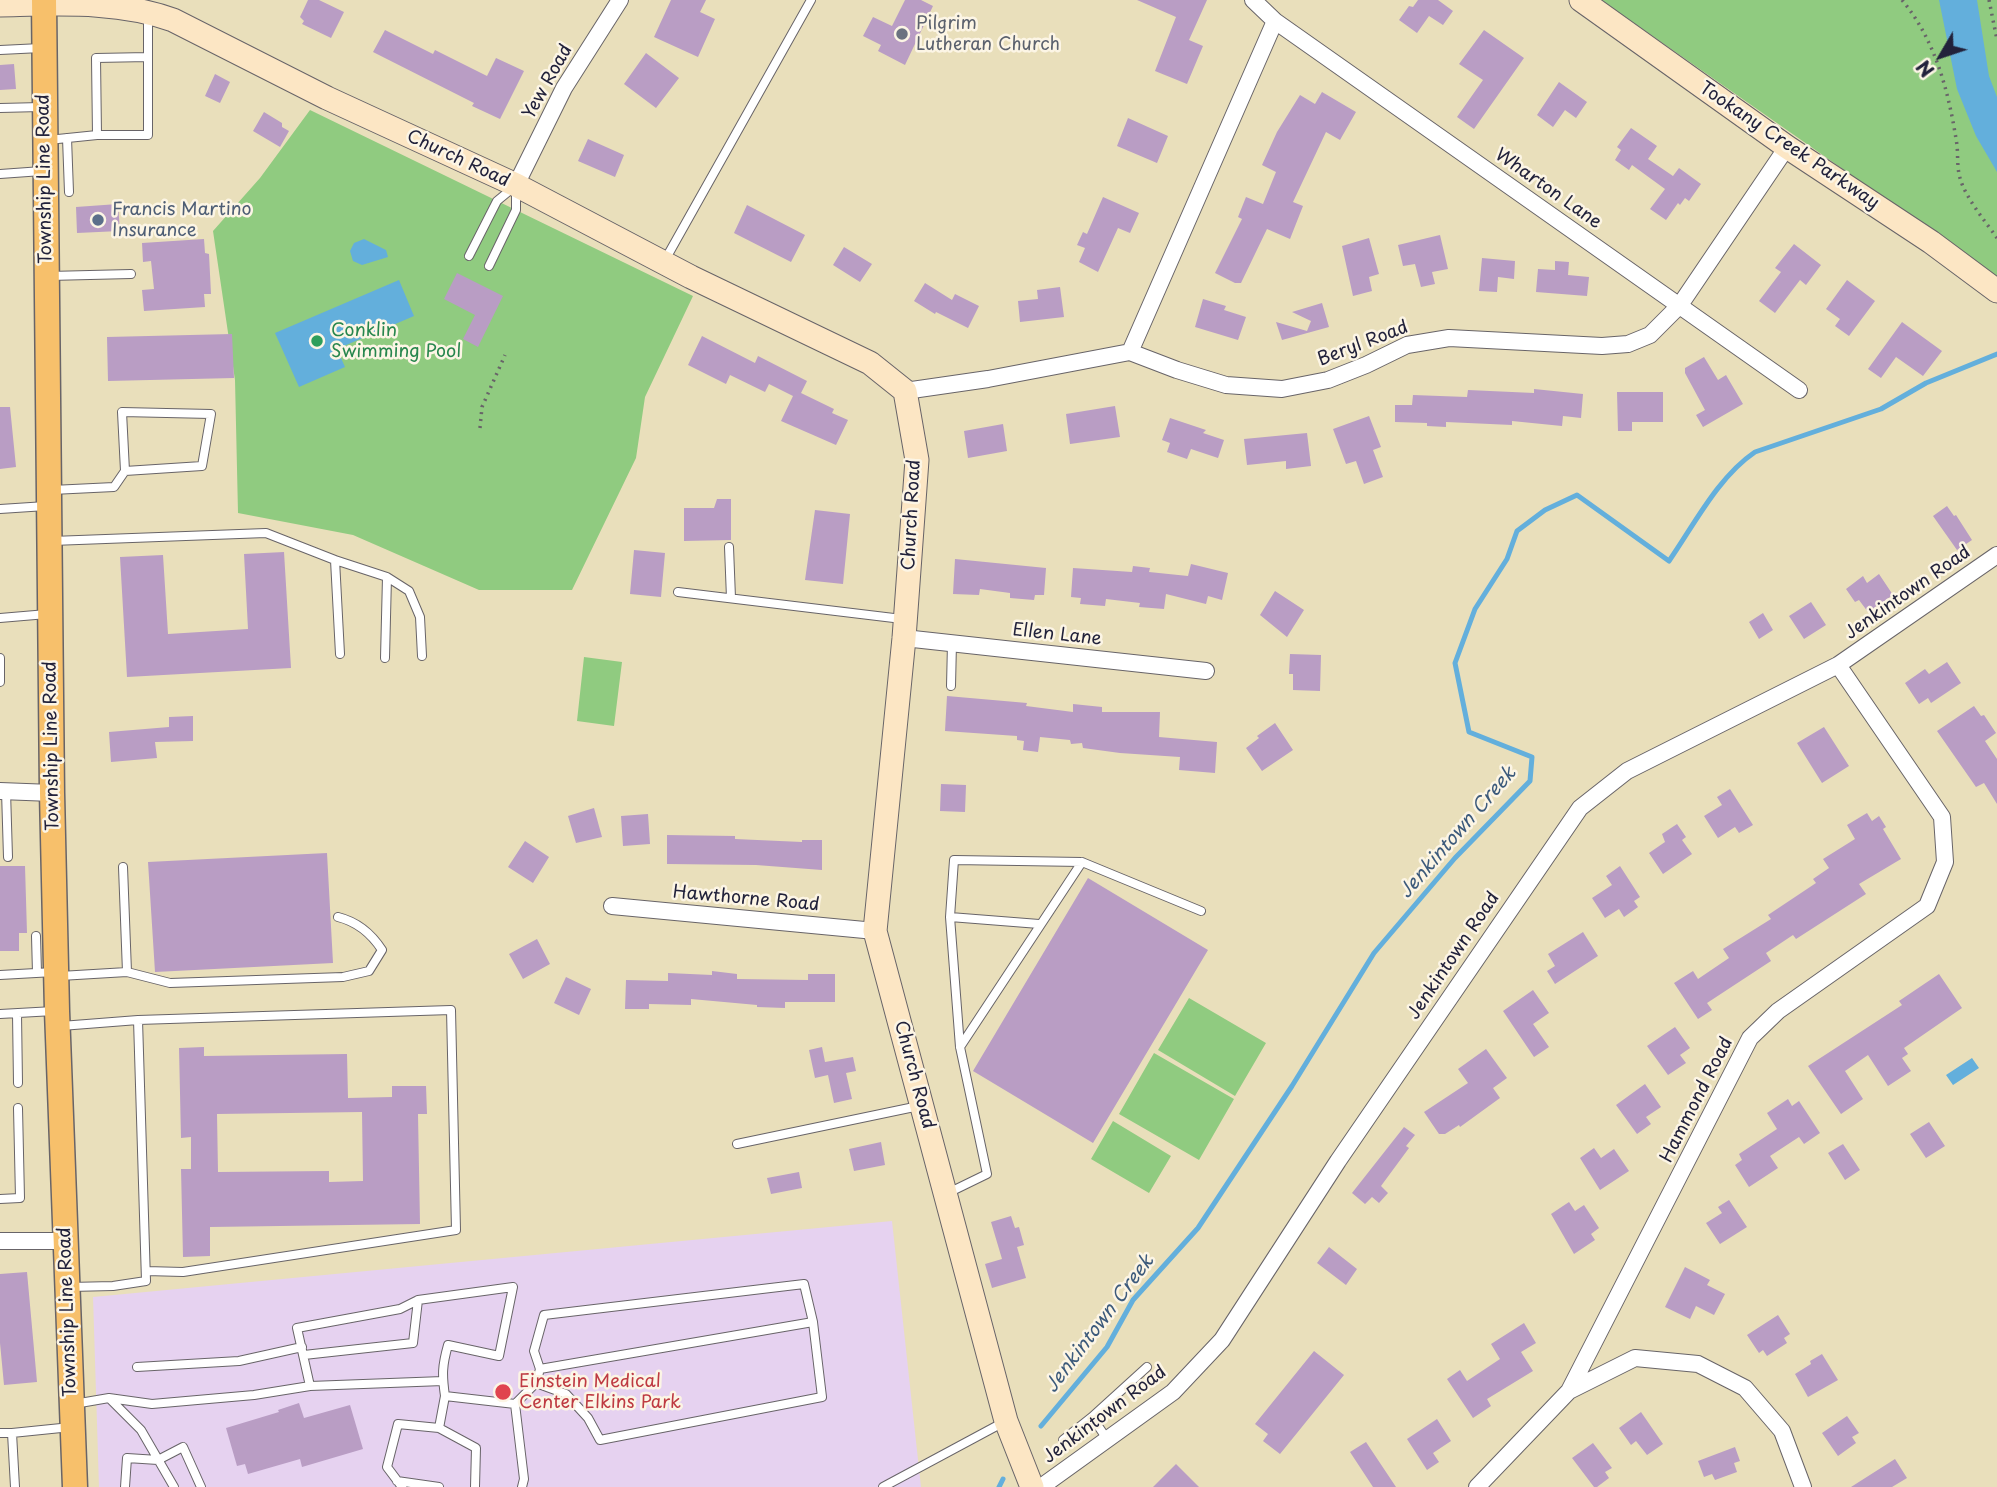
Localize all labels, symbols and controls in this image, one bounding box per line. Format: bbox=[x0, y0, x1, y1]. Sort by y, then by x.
place label: Pilgrim Lutheran Church bbox=[916, 13, 1060, 56]
north arrow bbox=[1906, 21, 1976, 91]
marker: Pilgrim Lutheran Church bbox=[894, 26, 910, 42]
street label: Yew Road bbox=[519, 41, 577, 123]
text: N bbox=[1909, 55, 1940, 84]
street label: Tookany Creek Parkway bbox=[1695, 78, 1883, 214]
street label: Township Line Road bbox=[33, 94, 57, 264]
street label: Church Road bbox=[403, 126, 513, 192]
street label: Wharton Lane bbox=[1491, 144, 1605, 234]
place label: Francis Martino Insurance bbox=[112, 199, 252, 242]
marker: Francis Martino Insurance bbox=[90, 212, 106, 228]
street label: Beryl Road bbox=[1315, 317, 1411, 371]
place label: Conklin Swimming Pool bbox=[331, 320, 461, 362]
marker: Conklin Swimming Pool bbox=[309, 333, 325, 349]
street label: Church Road bbox=[898, 459, 926, 571]
street label: Jenkintown Road bbox=[1841, 542, 1975, 644]
street label: Ellen Lane bbox=[1011, 620, 1103, 650]
street label: Township Line Road bbox=[40, 661, 64, 831]
water label: Jenkintown Creek bbox=[1395, 763, 1521, 903]
street label: Hawthorne Road bbox=[672, 882, 820, 916]
street label: Jenkintown Road bbox=[1403, 888, 1505, 1024]
street label: Church Road bbox=[889, 1018, 939, 1132]
street label: Hammond Road bbox=[1656, 1034, 1738, 1166]
street label: Township Line Road bbox=[54, 1227, 82, 1397]
water label: Jenkintown Creek bbox=[1041, 1251, 1159, 1397]
street label: Jenkintown Road bbox=[1039, 1362, 1171, 1468]
place label: Einstein Medical Center Elkins Park bbox=[519, 1371, 681, 1414]
marker: Einstein Medical Center Elkins Park bbox=[493, 1382, 513, 1402]

